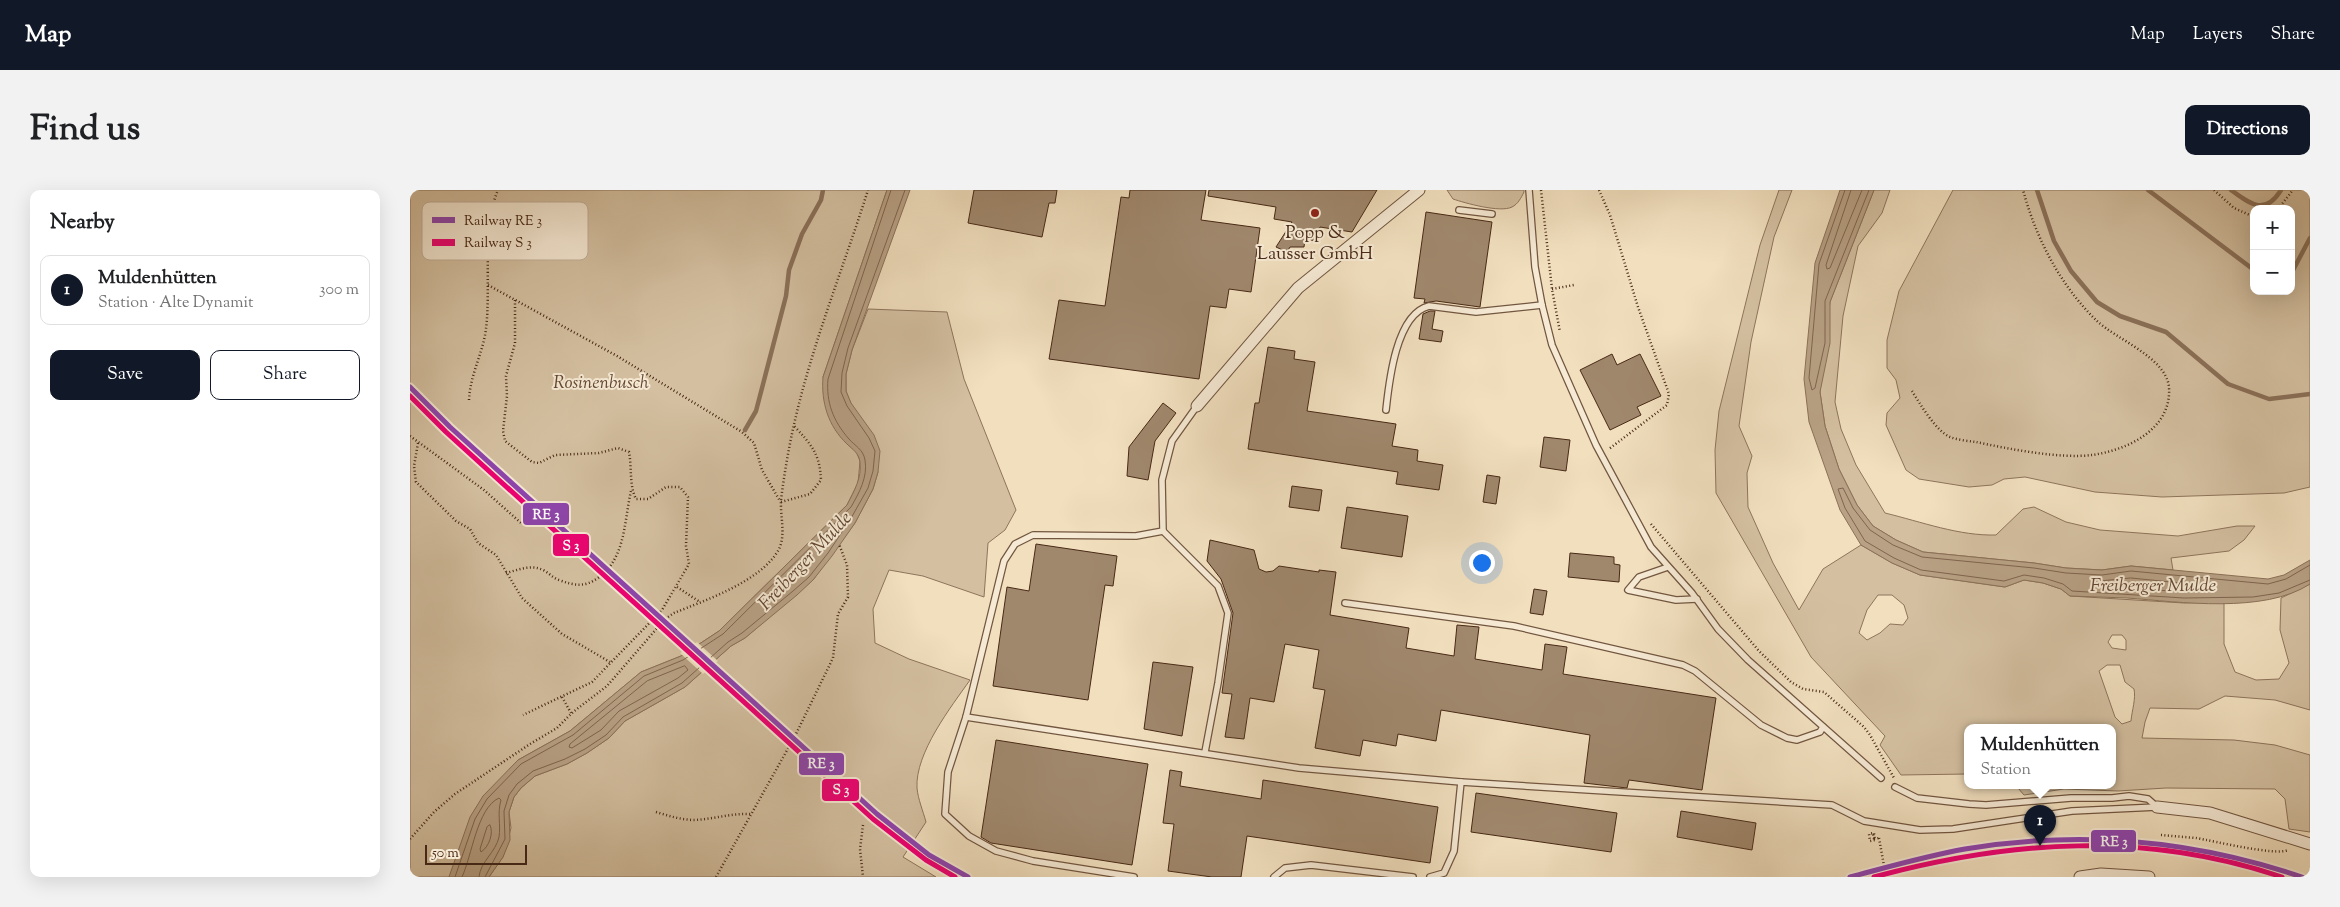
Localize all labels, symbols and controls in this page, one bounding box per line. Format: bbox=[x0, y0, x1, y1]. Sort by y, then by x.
text: Map bbox=[25, 18, 71, 52]
text: Map bbox=[2130, 22, 2165, 48]
text: Layers bbox=[2193, 22, 2243, 48]
text: Share bbox=[2271, 22, 2315, 48]
text: Find us bbox=[30, 105, 140, 156]
button: Directions bbox=[2185, 105, 2310, 155]
legend bbox=[422, 202, 588, 260]
map controls bbox=[2250, 205, 2295, 295]
button: + bbox=[2250, 205, 2295, 250]
marker: Popp & Lausser GmbH bbox=[1309, 207, 1321, 219]
text: Nearby bbox=[50, 208, 115, 238]
text: Railway RE 3 bbox=[464, 212, 542, 232]
place label: Popp & Lausser GmbH bbox=[1257, 221, 1373, 268]
text: Railway S 3 bbox=[464, 234, 532, 254]
button: − bbox=[2250, 250, 2295, 295]
text: Muldenhütten bbox=[98, 265, 217, 292]
text: 1 bbox=[64, 279, 70, 302]
text: 300 m bbox=[319, 279, 359, 302]
text: Station · Alte Dynamit bbox=[98, 292, 254, 315]
button: Save bbox=[50, 350, 200, 400]
button: Share bbox=[210, 350, 360, 400]
park label: Rosinenbusch bbox=[553, 371, 649, 397]
line badge: RE 3 bbox=[522, 502, 570, 526]
text: RE 3 bbox=[532, 506, 560, 526]
water label: Freiberger Mulde bbox=[753, 506, 859, 617]
line badge: S 3 bbox=[552, 533, 590, 557]
text: S 3 bbox=[563, 537, 580, 557]
your location bbox=[1469, 550, 1495, 576]
water label: Freiberger Mulde bbox=[2090, 573, 2217, 600]
popup bbox=[1964, 724, 2116, 789]
text: Muldenhütten bbox=[1981, 732, 2099, 759]
line badge: RE 3 bbox=[798, 752, 845, 776]
text: RE 3 bbox=[807, 755, 835, 775]
text: Station bbox=[1981, 759, 2031, 782]
line badge: S 3 bbox=[821, 778, 860, 802]
text: S 3 bbox=[833, 781, 850, 801]
pin: 1 bbox=[2024, 805, 2056, 846]
line badge: RE 3 bbox=[2090, 829, 2137, 853]
text: RE 3 bbox=[2100, 833, 2128, 853]
scale bar bbox=[425, 842, 528, 865]
text: 50 m bbox=[432, 844, 459, 864]

